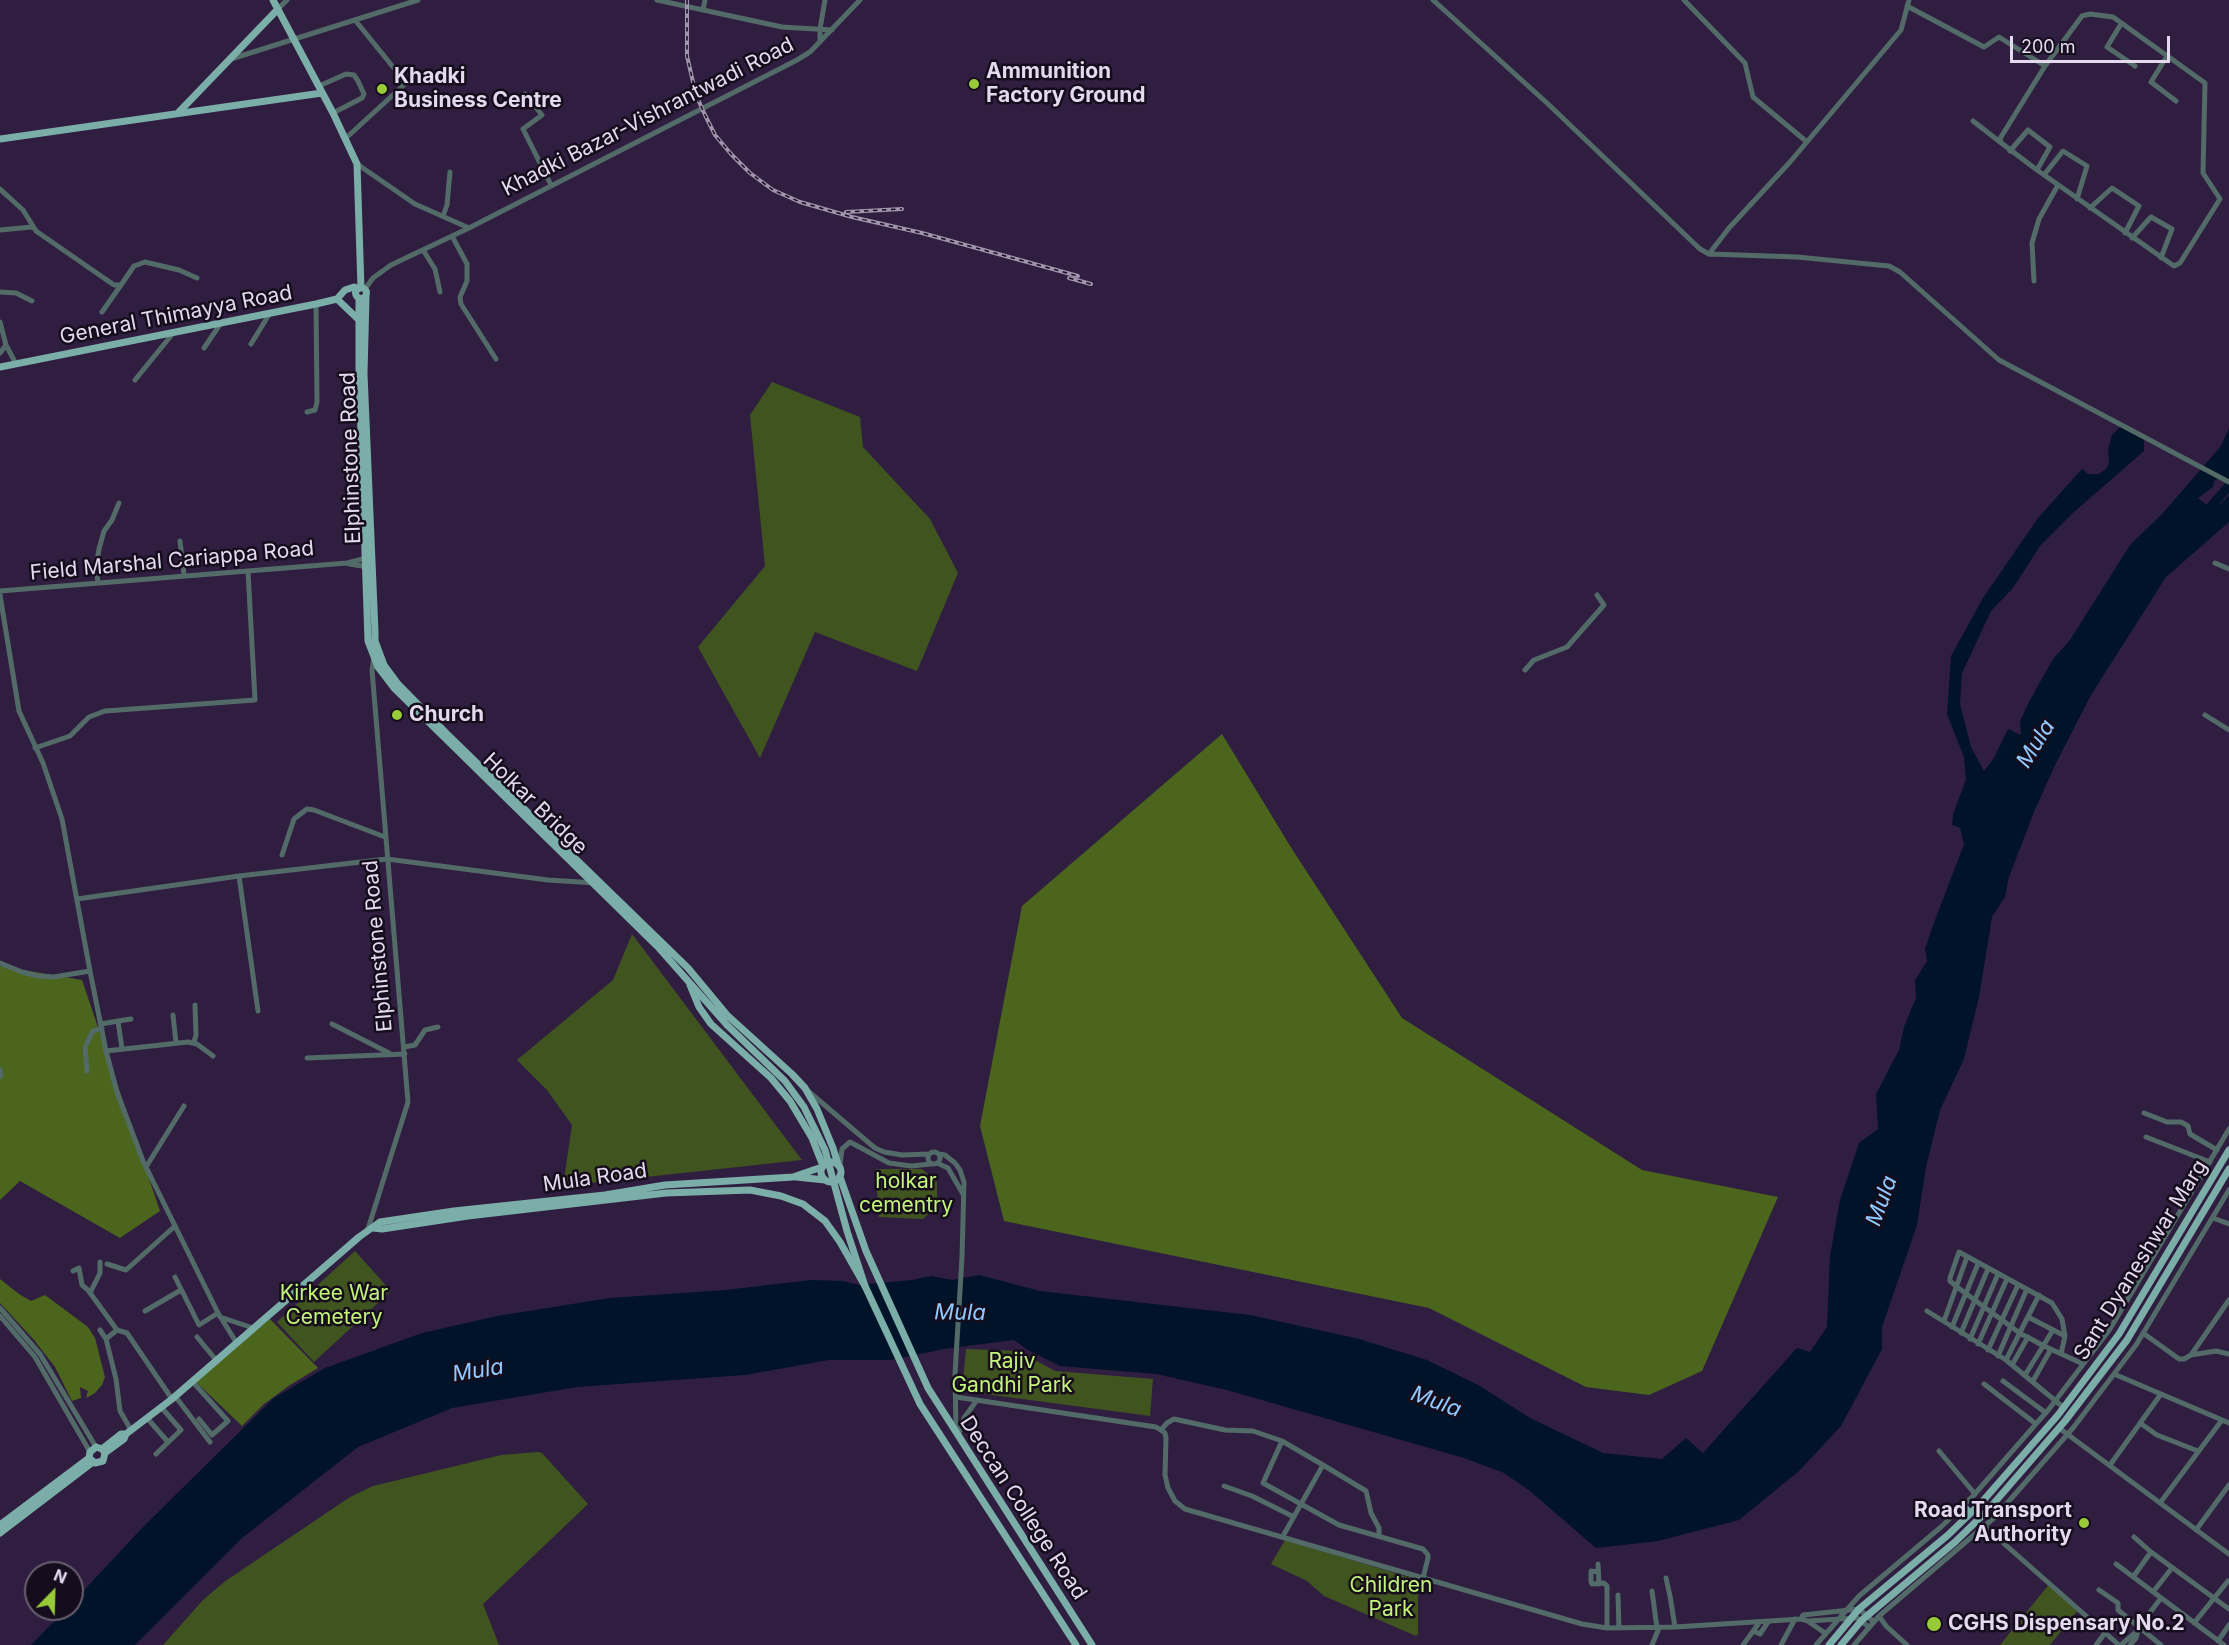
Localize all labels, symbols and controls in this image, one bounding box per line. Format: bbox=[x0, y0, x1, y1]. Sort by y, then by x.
scale bar bbox=[2013, 24, 2174, 62]
street label: Khadki Bazar-Vishrantwadi Road bbox=[498, 32, 798, 202]
text: 200 m bbox=[2021, 36, 2076, 57]
place label: Ammunition Factory Ground bbox=[986, 59, 1145, 109]
place label: Khadki Business Centre bbox=[394, 64, 562, 114]
marker: Ammunition Factory Ground bbox=[967, 77, 981, 91]
marker: Khadki Business Centre bbox=[375, 82, 389, 96]
street label: General Thimayya Road bbox=[58, 280, 294, 350]
street label: Elphinstone Road bbox=[335, 372, 367, 544]
street label: Field Marshal Cariappa Road bbox=[29, 536, 315, 586]
place label: Church bbox=[409, 702, 484, 728]
marker: Church bbox=[390, 708, 404, 722]
water label: Mula bbox=[2011, 715, 2061, 773]
street label: Holkar Bridge bbox=[478, 748, 592, 860]
street label: Elphinstone Road bbox=[358, 859, 398, 1033]
street label: Sant Dyaneshwar Marg bbox=[2069, 1155, 2213, 1365]
street label: Mula Road bbox=[541, 1158, 649, 1198]
park label: holkar cementry bbox=[859, 1169, 953, 1219]
water label: Mula bbox=[1861, 1172, 1903, 1230]
park label: Kirkee War Cemetery bbox=[280, 1281, 388, 1331]
water label: Mula bbox=[934, 1299, 986, 1327]
park label: Rajiv Gandhi Park bbox=[951, 1349, 1073, 1399]
water label: Mula bbox=[450, 1354, 506, 1388]
water label: Mula bbox=[1407, 1381, 1465, 1423]
street label: Deccan College Road bbox=[954, 1412, 1092, 1604]
place label: Road Transport Authority bbox=[1914, 1498, 2072, 1548]
marker: Road Transport Authority bbox=[2077, 1516, 2091, 1530]
north arrow bbox=[24, 1561, 84, 1621]
text: N bbox=[51, 1565, 70, 1588]
park label: Children Park bbox=[1350, 1573, 1432, 1623]
place label: CGHS Dispensary No.2 bbox=[1948, 1611, 2185, 1637]
marker: CGHS Dispensary No.2 bbox=[1925, 1615, 1943, 1633]

